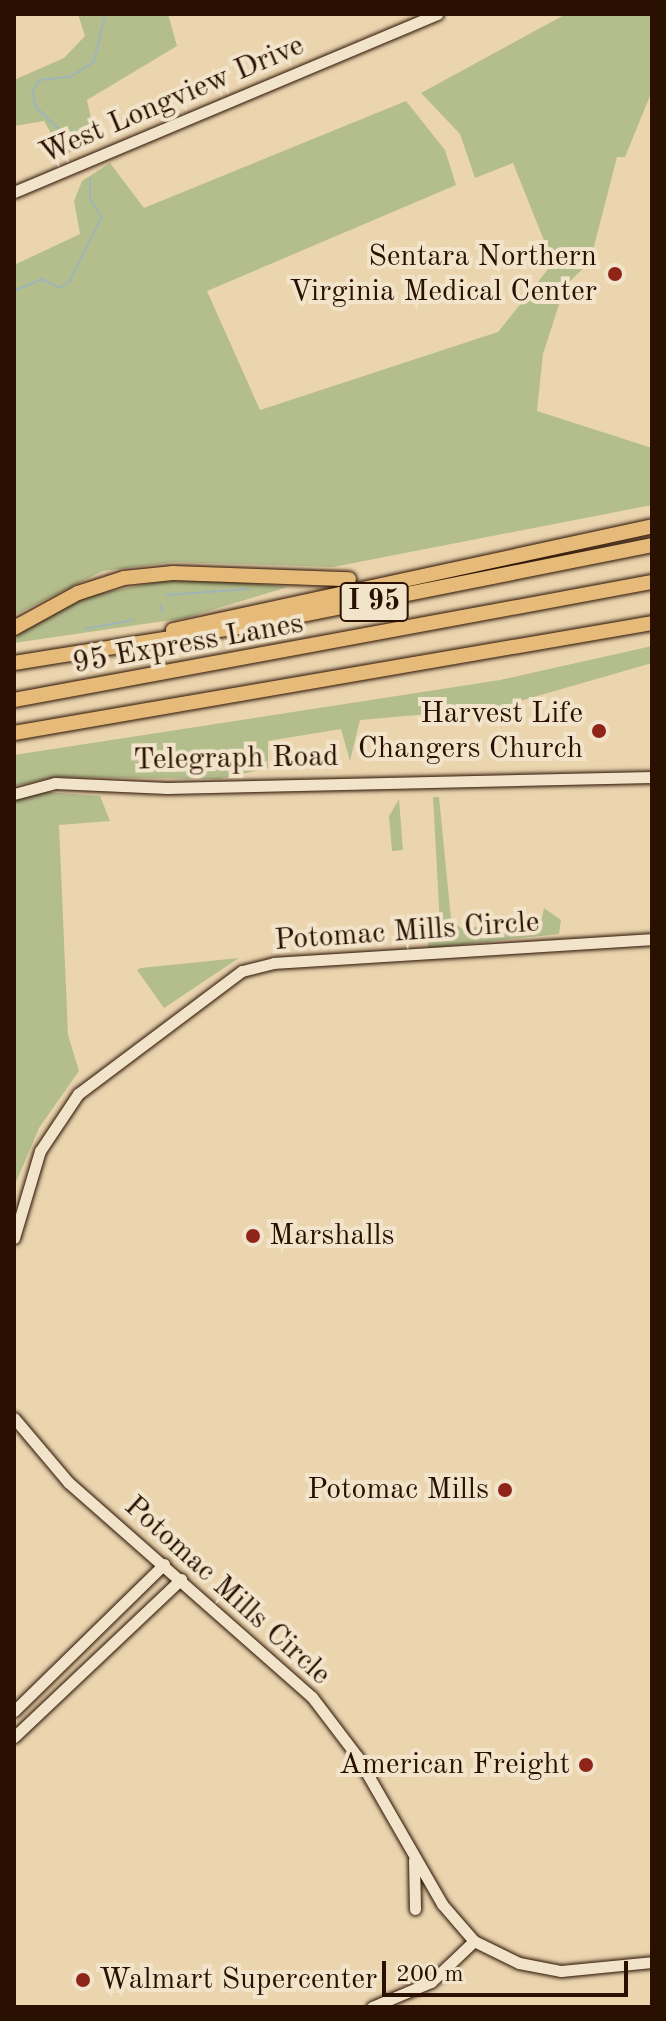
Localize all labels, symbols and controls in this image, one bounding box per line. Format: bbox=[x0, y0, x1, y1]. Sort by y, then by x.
street label: West Longview Drive bbox=[34, 28, 310, 172]
place label: Sentara Northern Virginia Medical Center bbox=[289, 239, 597, 310]
marker: Sentara Northern Virginia Medical Center bbox=[604, 263, 626, 285]
road number: I 95 bbox=[338, 578, 410, 626]
street label: 95 Express Lanes bbox=[70, 606, 306, 682]
place label: Harvest Life Changers Church bbox=[358, 696, 583, 766]
marker: Harvest Life Changers Church bbox=[590, 722, 608, 740]
street label: Telegraph Road bbox=[133, 739, 339, 779]
street label: Potomac Mills Circle bbox=[273, 905, 541, 959]
place label: Marshalls bbox=[269, 1218, 395, 1254]
marker: Marshalls bbox=[244, 1227, 262, 1245]
place label: Potomac Mills bbox=[307, 1472, 489, 1508]
marker: Potomac Mills bbox=[496, 1481, 514, 1499]
street label: Potomac Mills Circle bbox=[116, 1489, 338, 1693]
place label: American Freight bbox=[339, 1747, 570, 1783]
marker: American Freight bbox=[577, 1756, 595, 1774]
scale bar bbox=[386, 1945, 632, 1995]
place label: Walmart Supercenter bbox=[99, 1962, 377, 1998]
text: 200 m bbox=[396, 1963, 464, 1987]
marker: Walmart Supercenter bbox=[74, 1971, 92, 1989]

